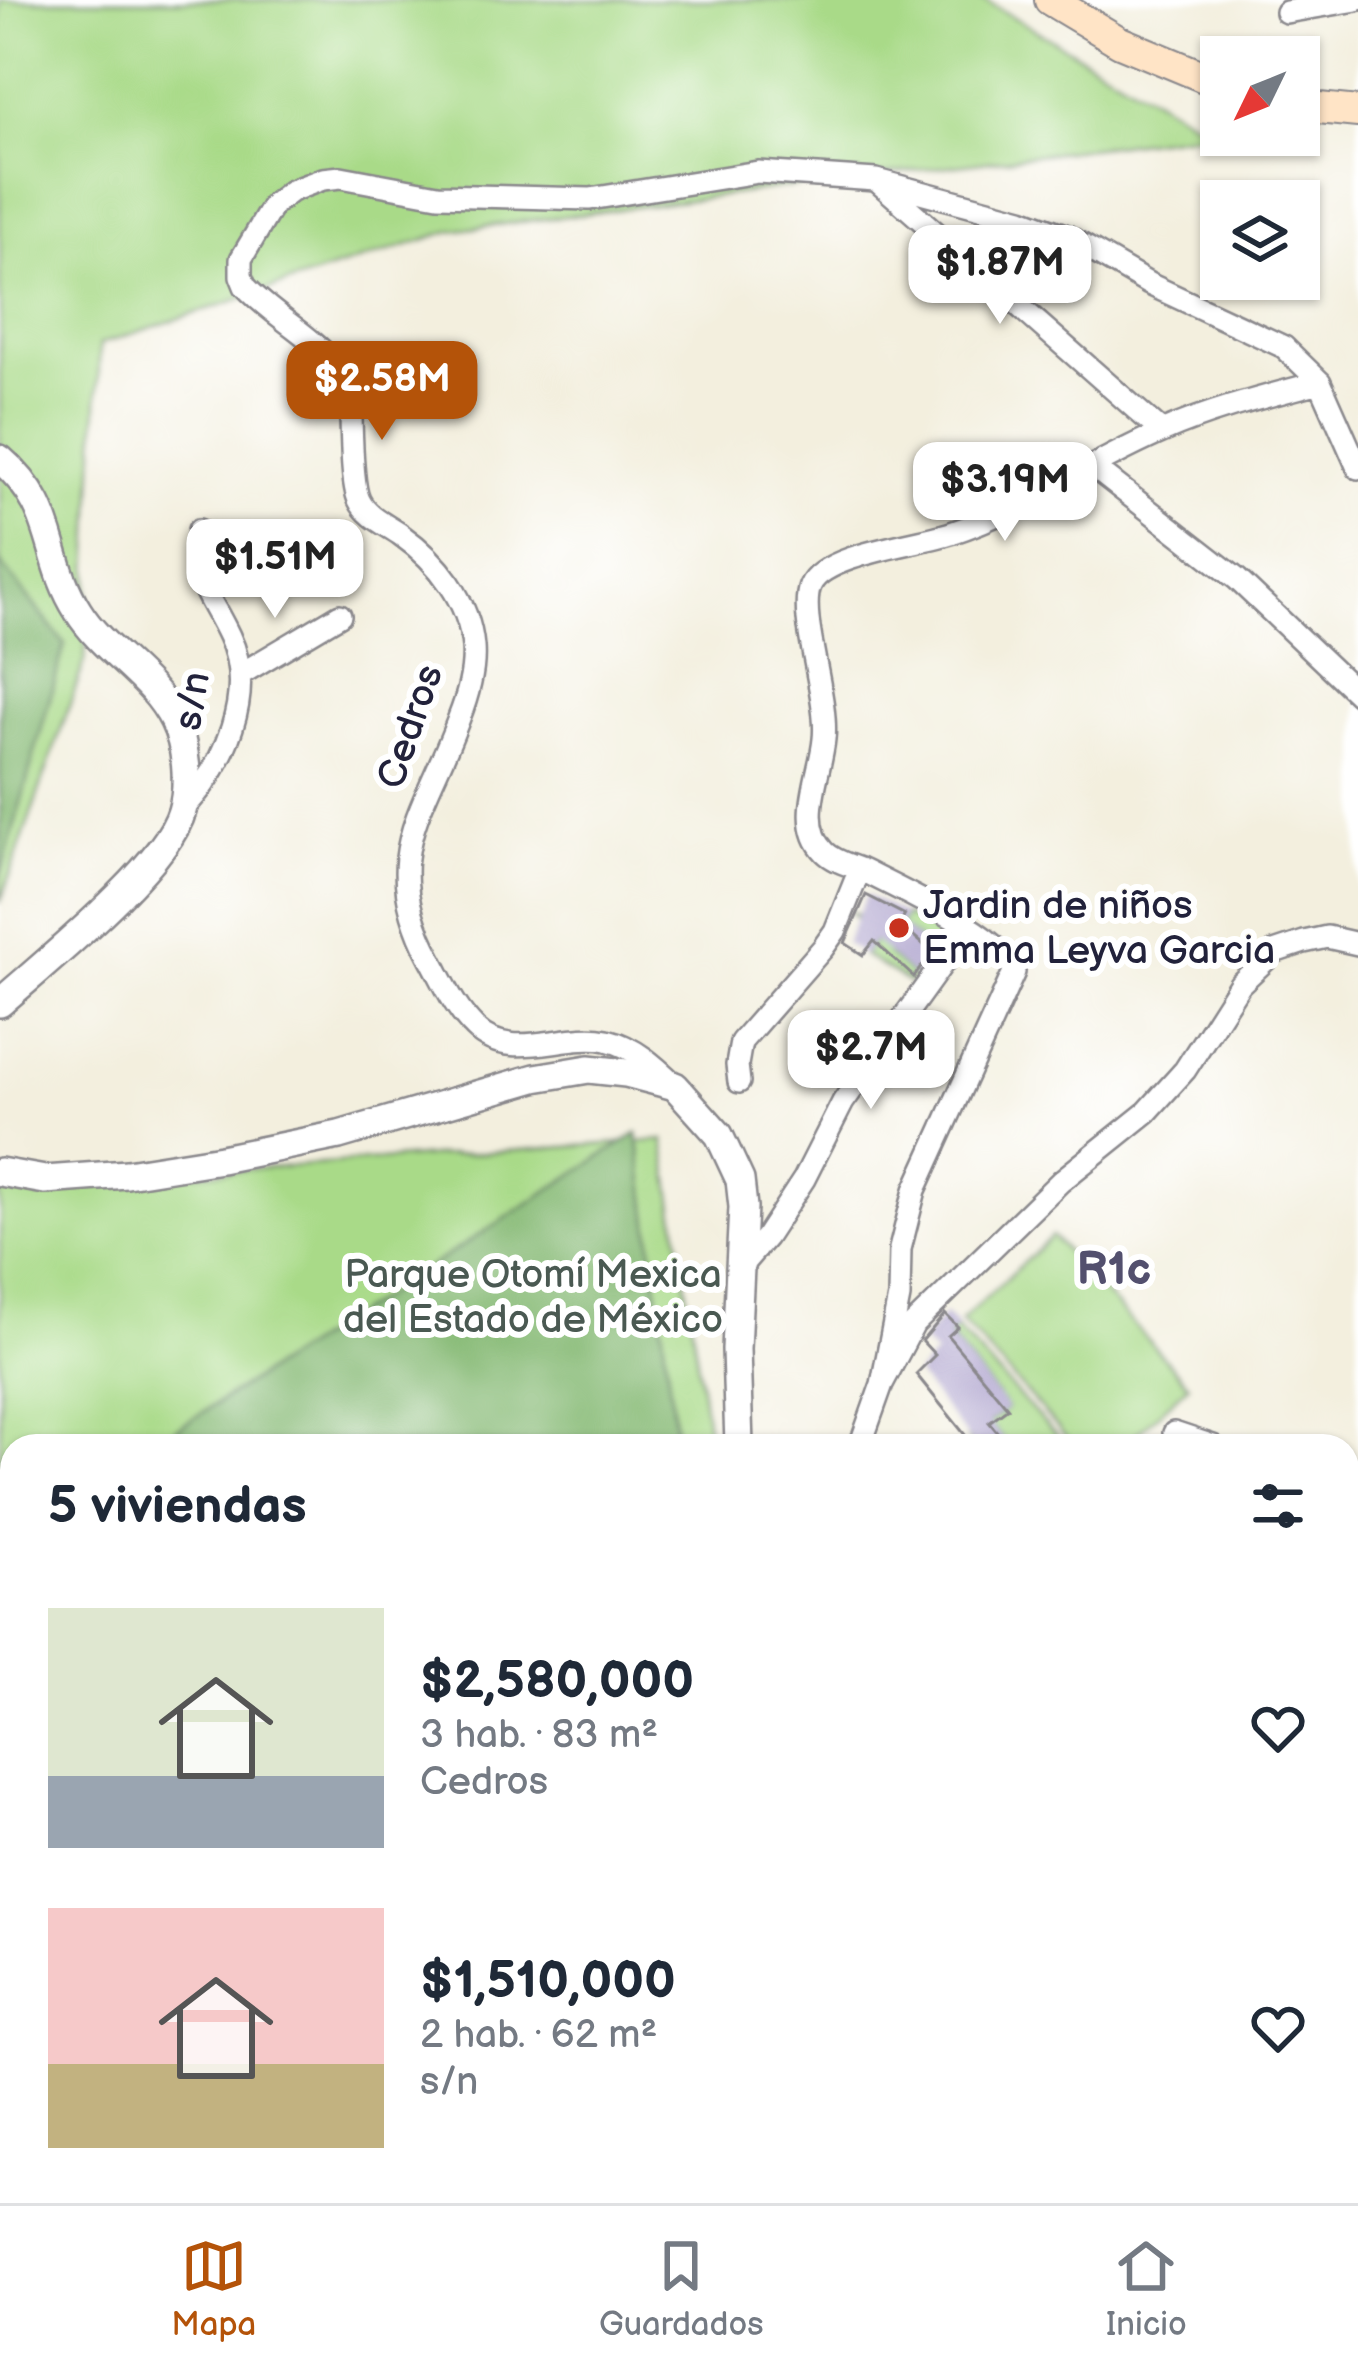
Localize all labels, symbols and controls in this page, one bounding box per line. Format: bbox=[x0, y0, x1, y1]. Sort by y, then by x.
north arrow bbox=[1200, 36, 1320, 156]
map controls bbox=[1200, 36, 1320, 300]
button: layers bbox=[1200, 180, 1320, 300]
pin: $1.87M bbox=[902, 225, 1098, 327]
text: $1.87M bbox=[935, 240, 1065, 287]
pin: $2.58M bbox=[284, 341, 480, 443]
text: $2.58M bbox=[313, 356, 451, 403]
pin: $3.19M bbox=[907, 442, 1103, 544]
text: $3.19M bbox=[940, 457, 1070, 504]
pin: $1.51M bbox=[177, 519, 373, 621]
text: $1.51M bbox=[213, 534, 337, 581]
street label: Cedros bbox=[368, 659, 454, 795]
street label: s/n bbox=[165, 668, 221, 734]
place label: Jardin de niños Emma Leyva Garcia bbox=[923, 883, 1275, 975]
marker: Jardin de niños Emma Leyva Garcia bbox=[886, 915, 912, 941]
pin: $2.7M bbox=[787, 1010, 955, 1112]
text: $2.7M bbox=[815, 1025, 927, 1072]
district label: R1c bbox=[1077, 1243, 1151, 1298]
park label: Parque Otomí Mexica del Estado de México bbox=[343, 1252, 723, 1344]
icon: filters bbox=[1245, 1473, 1311, 1539]
text: 5 viviendas bbox=[48, 1476, 307, 1537]
text: $2,580,000 bbox=[420, 1651, 694, 1712]
icon: home bbox=[144, 1656, 288, 1800]
icon: heart bbox=[1245, 1695, 1311, 1761]
text: 3 hab. · 83 m² bbox=[420, 1712, 658, 1759]
text: Cedros bbox=[420, 1759, 548, 1806]
text: $1,510,000 bbox=[420, 1951, 676, 2012]
icon: home bbox=[144, 1956, 288, 2100]
icon: heart bbox=[1245, 1995, 1311, 2061]
text: 2 hab. · 62 m² bbox=[420, 2012, 657, 2059]
text: s/n bbox=[420, 2059, 478, 2106]
tab: Mapa bbox=[171, 2233, 256, 2345]
tab: Guardados bbox=[599, 2233, 764, 2345]
tab: Inicio bbox=[1106, 2233, 1187, 2345]

